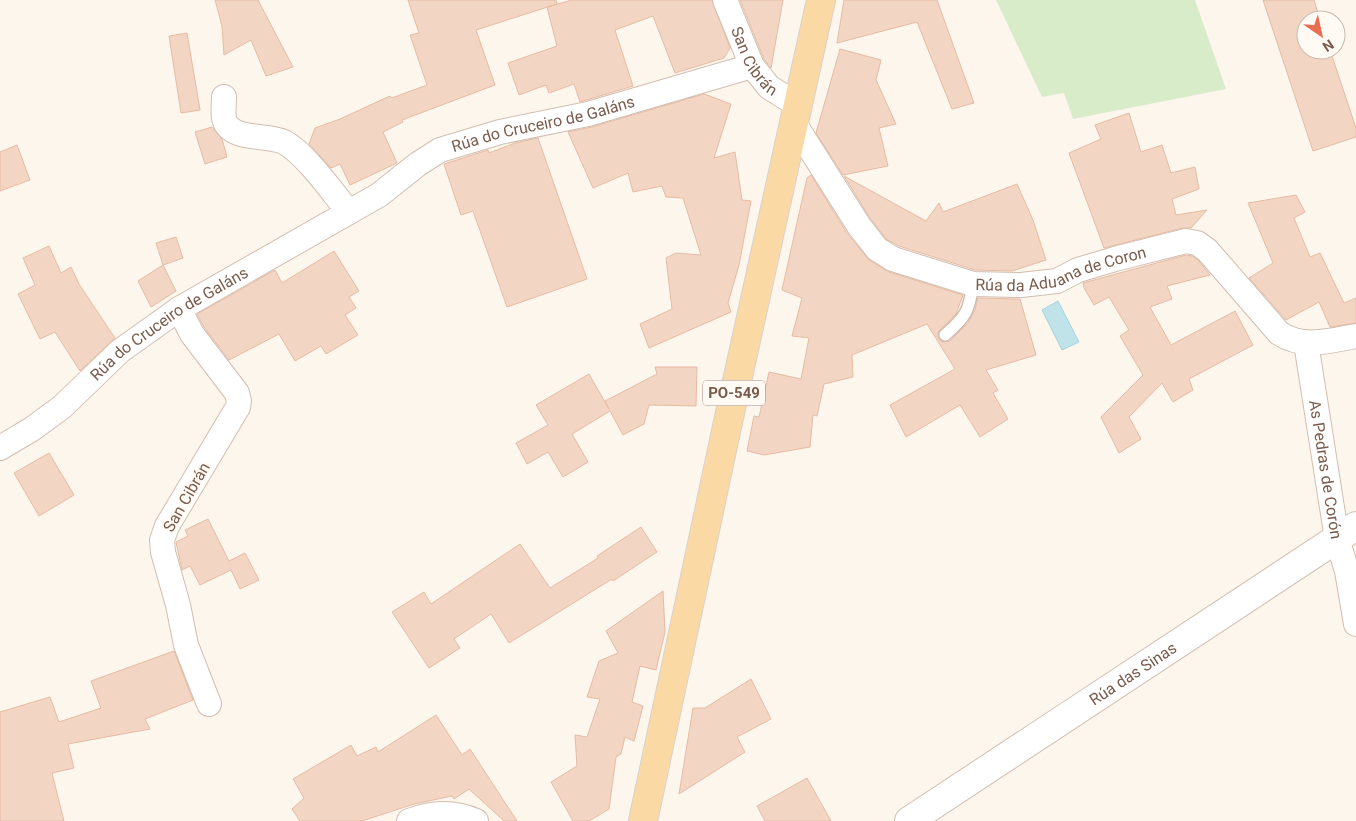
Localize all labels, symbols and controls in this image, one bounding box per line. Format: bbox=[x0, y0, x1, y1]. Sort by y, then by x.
north arrow bbox=[1296, 10, 1346, 60]
street label: San Cibrán bbox=[727, 24, 781, 100]
text: N bbox=[1320, 36, 1337, 55]
street label: Rúa do Cruceiro de Galáns bbox=[449, 92, 637, 156]
street label: Rúa da Aduana de Coron bbox=[975, 242, 1148, 295]
street label: Rúa do Cruceiro de Galáns bbox=[86, 263, 251, 385]
road number: PO-549 bbox=[703, 380, 765, 406]
street label: As Pedras de Corón bbox=[1305, 399, 1346, 540]
street label: San Cibrán bbox=[159, 459, 214, 535]
street label: Rúa das Sinas bbox=[1086, 638, 1180, 709]

